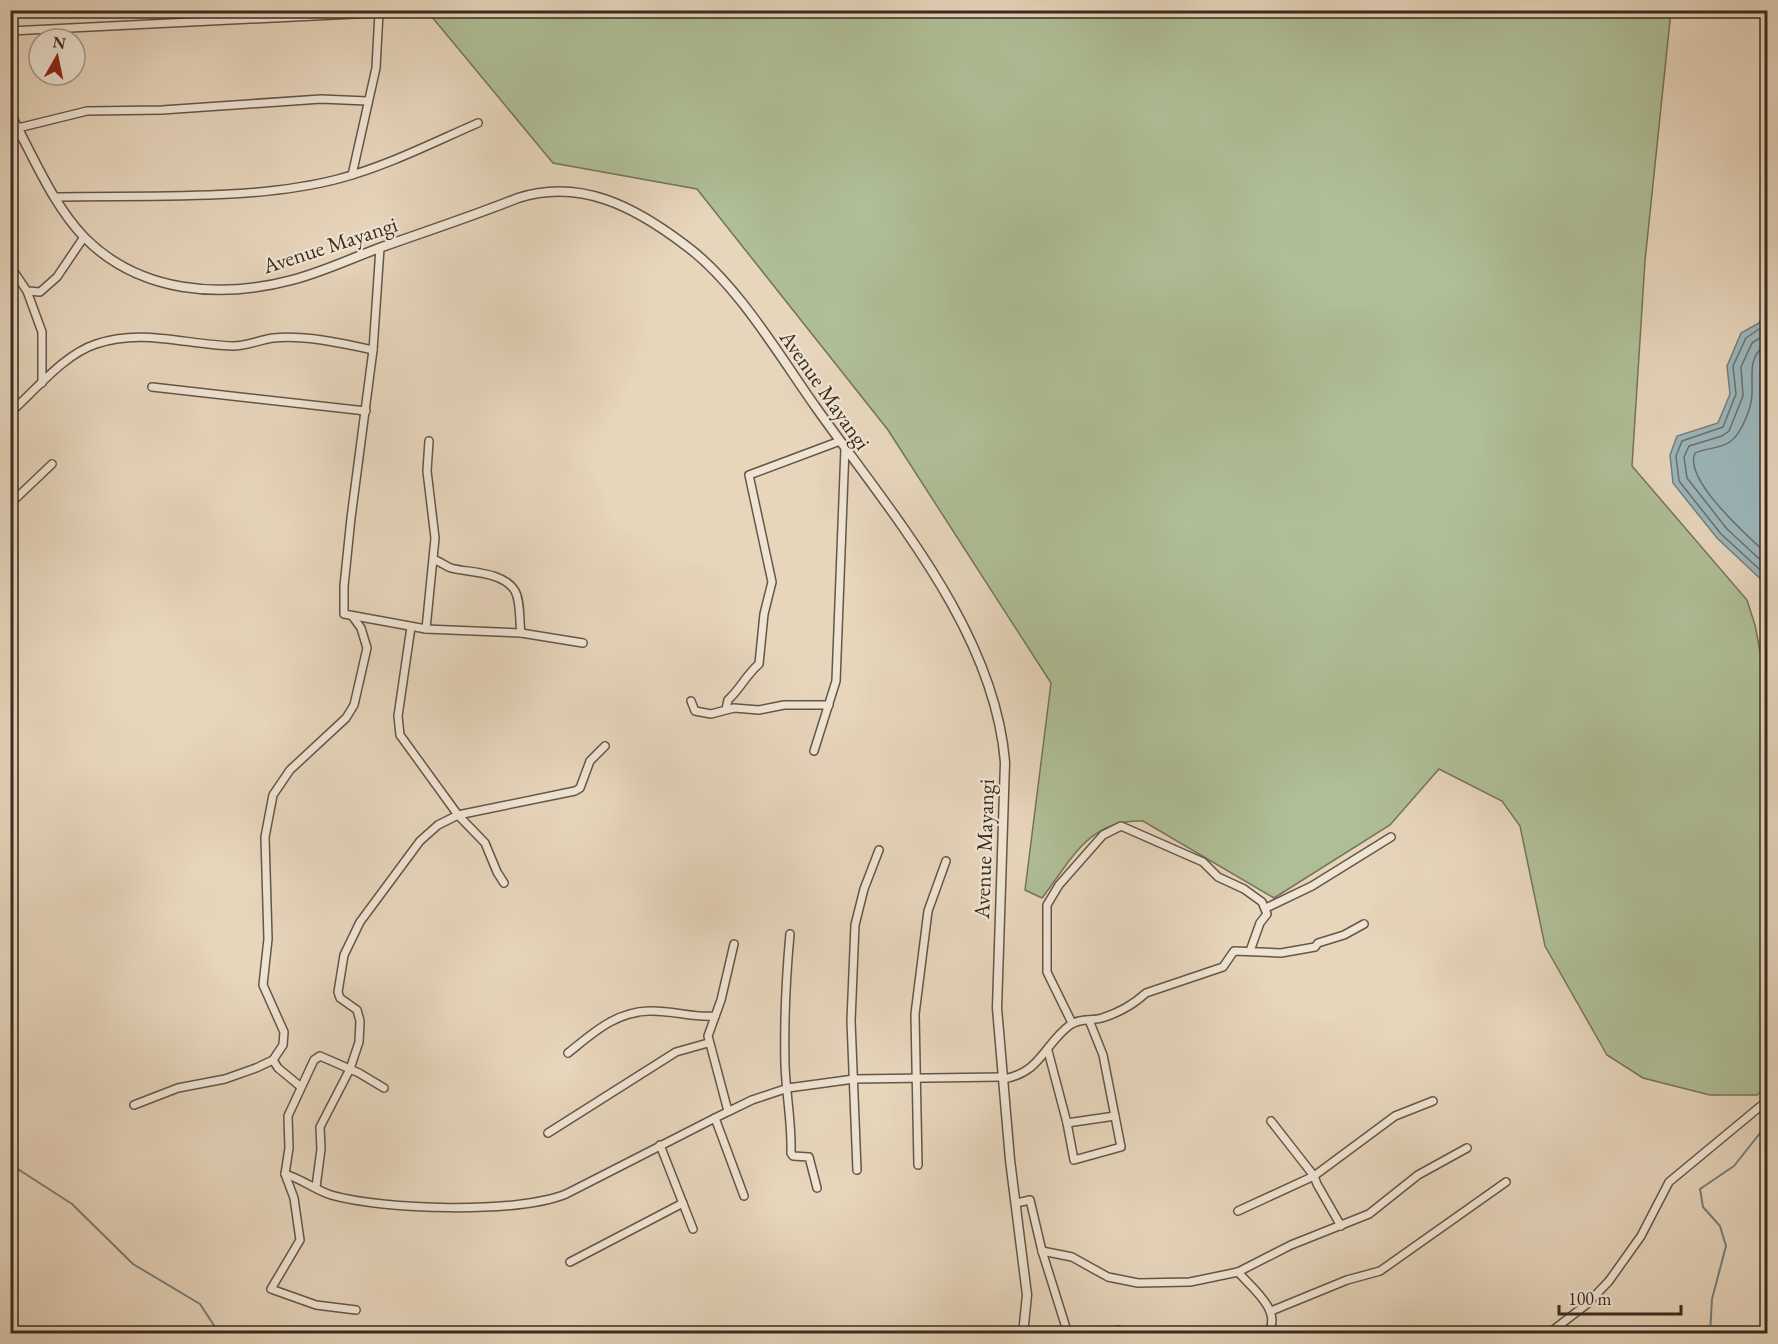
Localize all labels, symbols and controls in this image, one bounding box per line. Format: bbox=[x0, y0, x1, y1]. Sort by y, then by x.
north arrow bbox=[27, 27, 87, 87]
text: N bbox=[51, 31, 67, 54]
street label: Avenue Mayangi bbox=[258, 210, 401, 281]
street label: Avenue Mayangi bbox=[772, 323, 877, 456]
street label: Avenue Mayangi bbox=[967, 778, 1001, 921]
scale bar bbox=[1559, 1278, 1680, 1316]
text: 100 m bbox=[1568, 1287, 1612, 1310]

